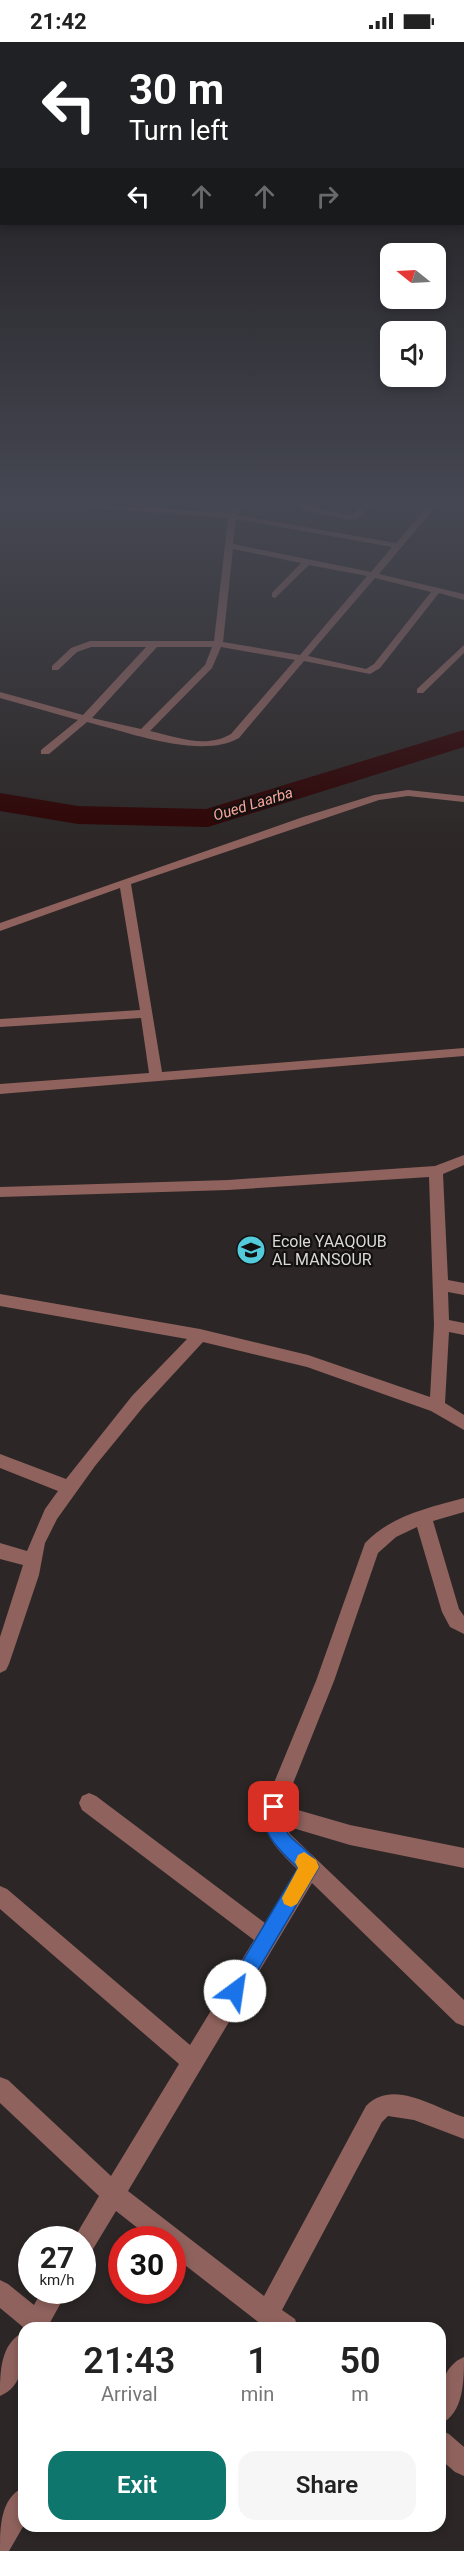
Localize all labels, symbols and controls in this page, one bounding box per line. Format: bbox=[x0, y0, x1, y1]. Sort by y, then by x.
text: 21:42 bbox=[30, 9, 87, 34]
text: 30 m bbox=[129, 65, 224, 114]
icon: left bbox=[30, 66, 108, 144]
text: Turn left bbox=[129, 115, 229, 147]
icon: left bbox=[122, 180, 155, 213]
icon: ahead bbox=[185, 180, 218, 213]
icon: ahead bbox=[248, 180, 281, 213]
icon: right bbox=[311, 180, 344, 213]
north arrow bbox=[380, 243, 446, 309]
map controls bbox=[380, 243, 446, 387]
button: sound bbox=[380, 321, 446, 387]
water label: Oued Laarba bbox=[211, 783, 295, 825]
place label: Ecole YAAQOUB AL MANSOUR bbox=[272, 1232, 387, 1269]
school or university icon: Ecole YAAQOUB AL MANSOUR bbox=[235, 1234, 267, 1266]
pin bbox=[248, 1781, 299, 1832]
icon: arrive bbox=[257, 1790, 290, 1823]
position arrow bbox=[203, 1959, 267, 2023]
speed limit sign: 30 bbox=[108, 2226, 186, 2304]
text: 27 bbox=[40, 2240, 74, 2275]
text: km/h bbox=[39, 2271, 75, 2289]
text: 21:43 bbox=[83, 2340, 175, 2382]
text: 1 bbox=[247, 2340, 268, 2382]
text: 50 bbox=[340, 2340, 381, 2382]
text: Arrival bbox=[101, 2382, 158, 2406]
text: min bbox=[241, 2382, 274, 2406]
text: m bbox=[351, 2382, 369, 2406]
button: Exit bbox=[48, 2451, 226, 2520]
button: Share bbox=[238, 2451, 416, 2520]

